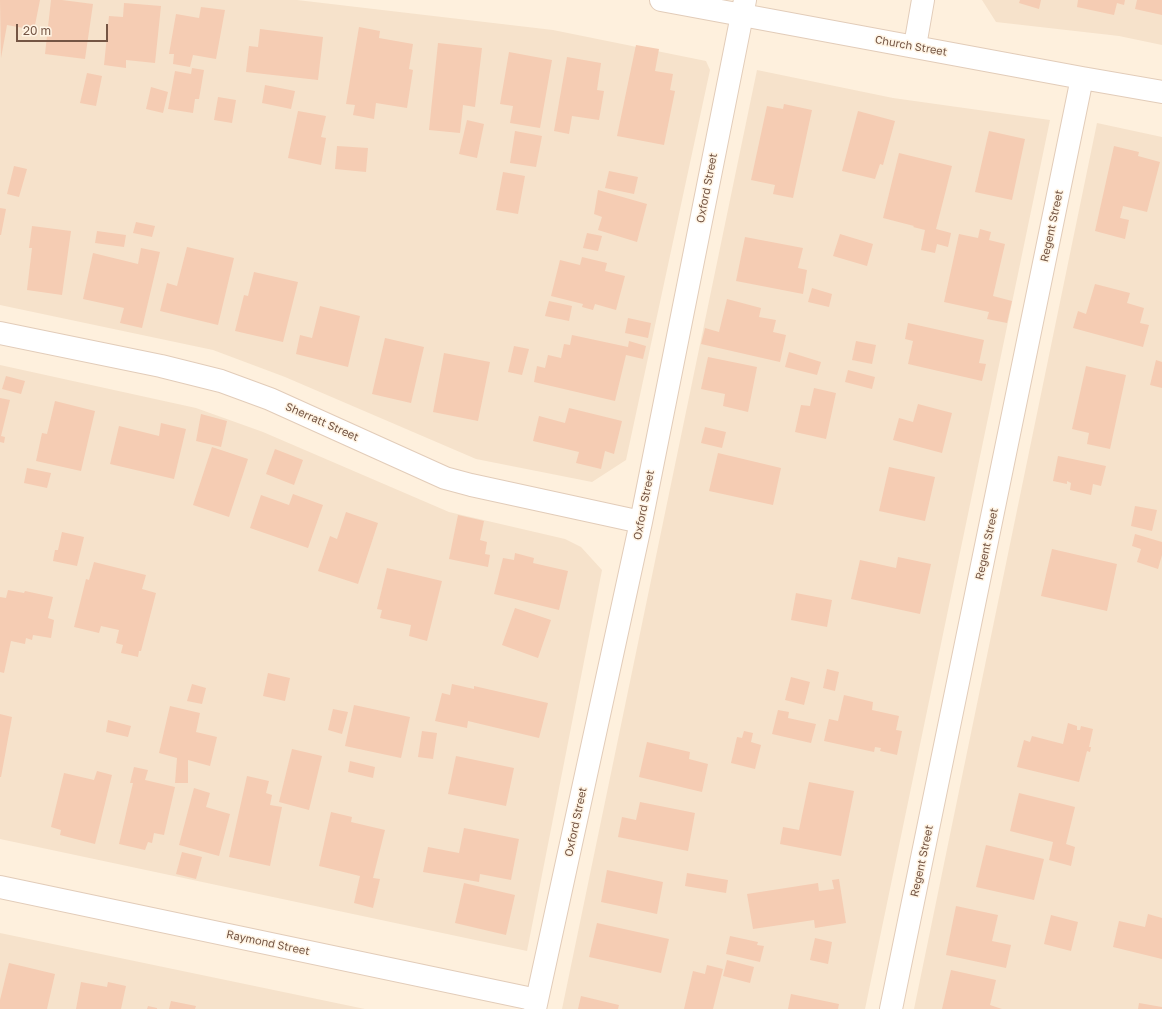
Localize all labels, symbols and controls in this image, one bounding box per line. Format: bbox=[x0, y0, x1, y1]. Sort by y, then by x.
scale bar bbox=[18, 16, 110, 42]
text: 20 m bbox=[23, 23, 51, 38]
street label: Church Street bbox=[874, 33, 948, 59]
street label: Oxford Street bbox=[694, 152, 720, 224]
street label: Regent Street bbox=[1038, 189, 1066, 263]
street label: Sherratt Street bbox=[283, 400, 361, 444]
street label: Oxford Street bbox=[631, 469, 657, 541]
street label: Regent Street bbox=[973, 507, 1001, 581]
street label: Oxford Street bbox=[562, 786, 590, 858]
street label: Regent Street bbox=[908, 824, 936, 898]
street label: Raymond Street bbox=[225, 928, 311, 958]

